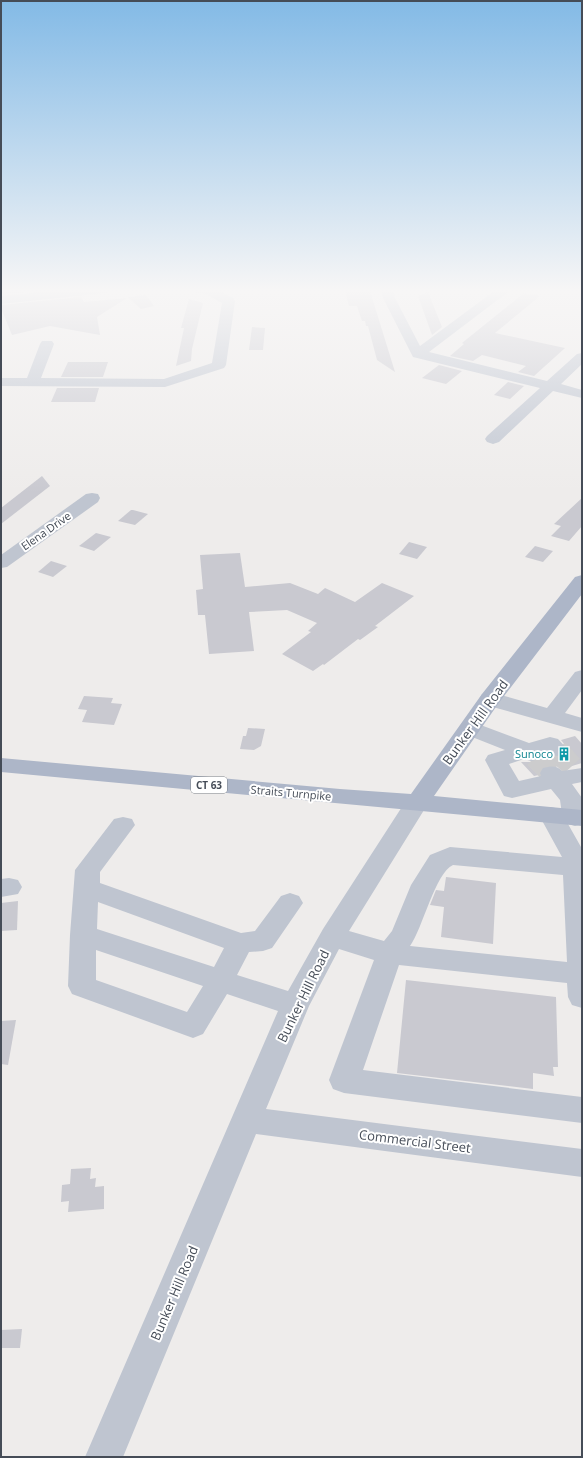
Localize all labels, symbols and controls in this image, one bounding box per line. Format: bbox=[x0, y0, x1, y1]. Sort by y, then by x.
street label: Elena Drive bbox=[18, 508, 74, 553]
street label: Bunker Hill Road bbox=[438, 676, 512, 768]
place label: Sunoco bbox=[515, 746, 553, 761]
building icon: Sunoco bbox=[556, 746, 572, 762]
road number: CT 63 bbox=[191, 777, 227, 793]
street label: Straits Turnpike bbox=[250, 782, 332, 803]
street label: Bunker Hill Road bbox=[273, 947, 333, 1045]
street label: Commercial Street bbox=[358, 1125, 472, 1157]
street label: Bunker Hill Road bbox=[146, 1243, 202, 1343]

